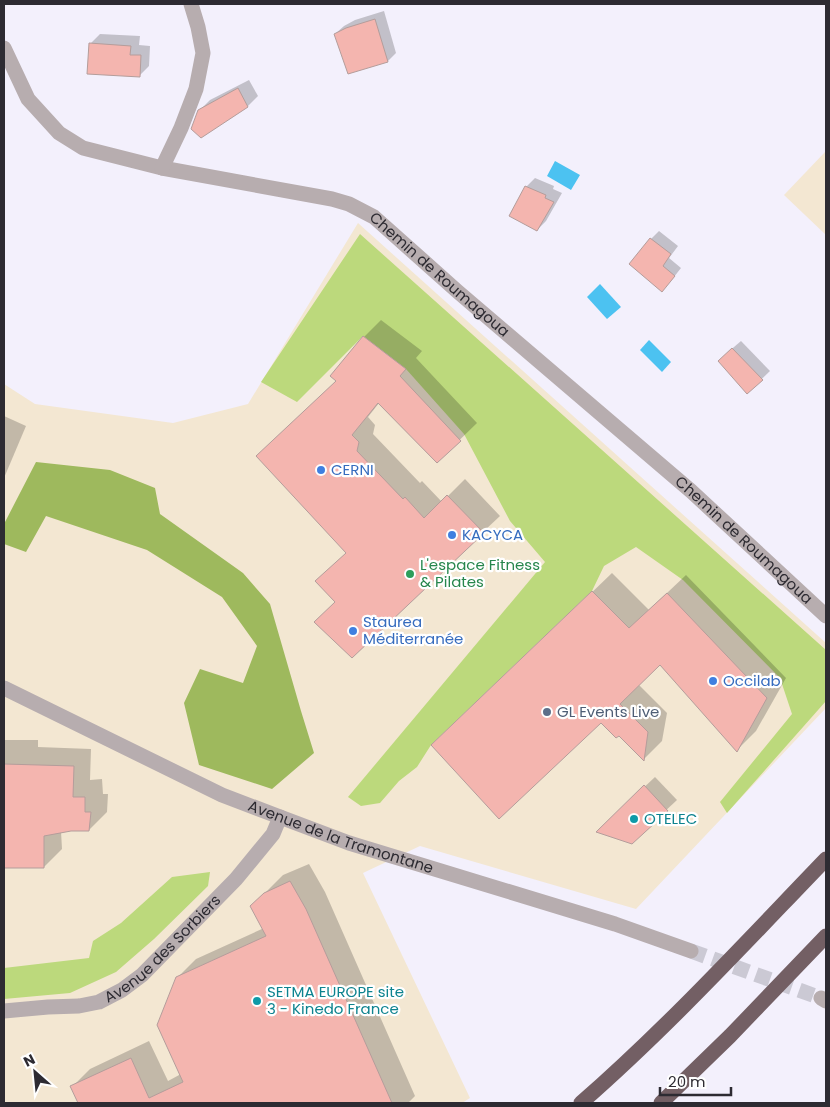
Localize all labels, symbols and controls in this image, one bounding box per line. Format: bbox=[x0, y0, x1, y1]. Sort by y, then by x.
street label: Chemin de Roumagoua bbox=[365, 207, 514, 342]
place label: CERNI bbox=[331, 459, 374, 480]
marker: CERNI bbox=[315, 464, 327, 476]
street label: Chemin de Roumagoua bbox=[671, 471, 817, 609]
place label: KACYCA bbox=[462, 524, 523, 545]
marker: KACYCA bbox=[446, 529, 458, 541]
place label: L'espace Fitness & Pilates bbox=[420, 554, 540, 592]
marker: L'espace Fitness & Pilates bbox=[404, 568, 416, 580]
place label: Staurea Méditerranée bbox=[363, 611, 463, 649]
marker: Staurea Méditerranée bbox=[347, 625, 359, 637]
place label: Occilab bbox=[723, 670, 781, 691]
marker: Occilab bbox=[707, 675, 719, 687]
place label: GL Events Live bbox=[557, 701, 659, 722]
marker: GL Events Live bbox=[541, 706, 553, 718]
street label: Avenue de la Tramontane bbox=[245, 795, 436, 878]
place label: OTELEC bbox=[644, 808, 697, 829]
marker: OTELEC bbox=[628, 813, 640, 825]
street label: Avenue des Sorbiers bbox=[100, 890, 225, 1008]
place label: SETMA EUROPE site 3 - Kinedo France bbox=[267, 981, 404, 1019]
marker: SETMA EUROPE site 3 - Kinedo France bbox=[251, 995, 263, 1007]
north arrow bbox=[10, 1047, 60, 1097]
text: N bbox=[20, 1049, 38, 1072]
scale bar bbox=[660, 1064, 731, 1096]
text: 20 m bbox=[668, 1071, 706, 1092]

